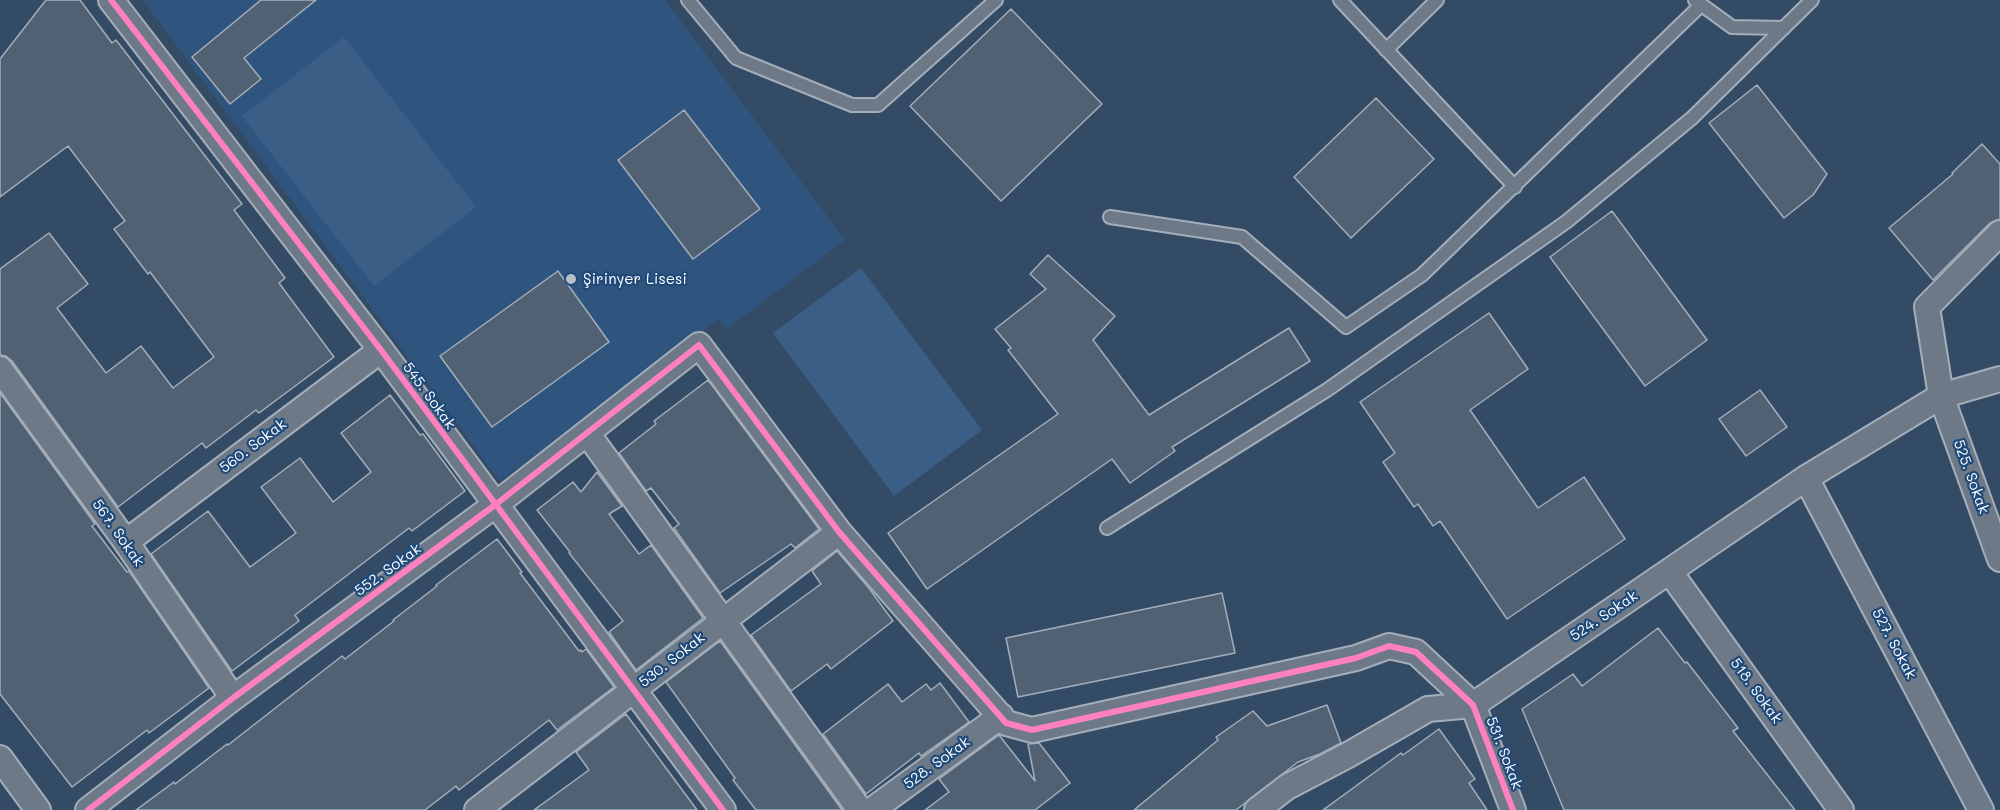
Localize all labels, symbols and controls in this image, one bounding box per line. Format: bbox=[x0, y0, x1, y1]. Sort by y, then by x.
place label: Şirinyer Lisesi bbox=[583, 270, 687, 288]
marker: Şirinyer Lisesi bbox=[564, 272, 578, 286]
street label: 545. Sokak bbox=[399, 359, 459, 433]
street label: 560. Sokak bbox=[216, 415, 290, 477]
street label: 525. Sokak bbox=[1949, 437, 1993, 517]
street label: 567. Sokak bbox=[88, 496, 148, 570]
street label: 552. Sokak bbox=[351, 540, 425, 600]
street label: 524. Sokak bbox=[1567, 587, 1641, 645]
street label: 527. Sokak bbox=[1868, 606, 1920, 682]
street label: 530. Sokak bbox=[635, 629, 709, 691]
street label: 518. Sokak bbox=[1726, 655, 1786, 727]
street label: 531. Sokak bbox=[1482, 714, 1526, 792]
street label: 528. Sokak bbox=[900, 733, 974, 793]

